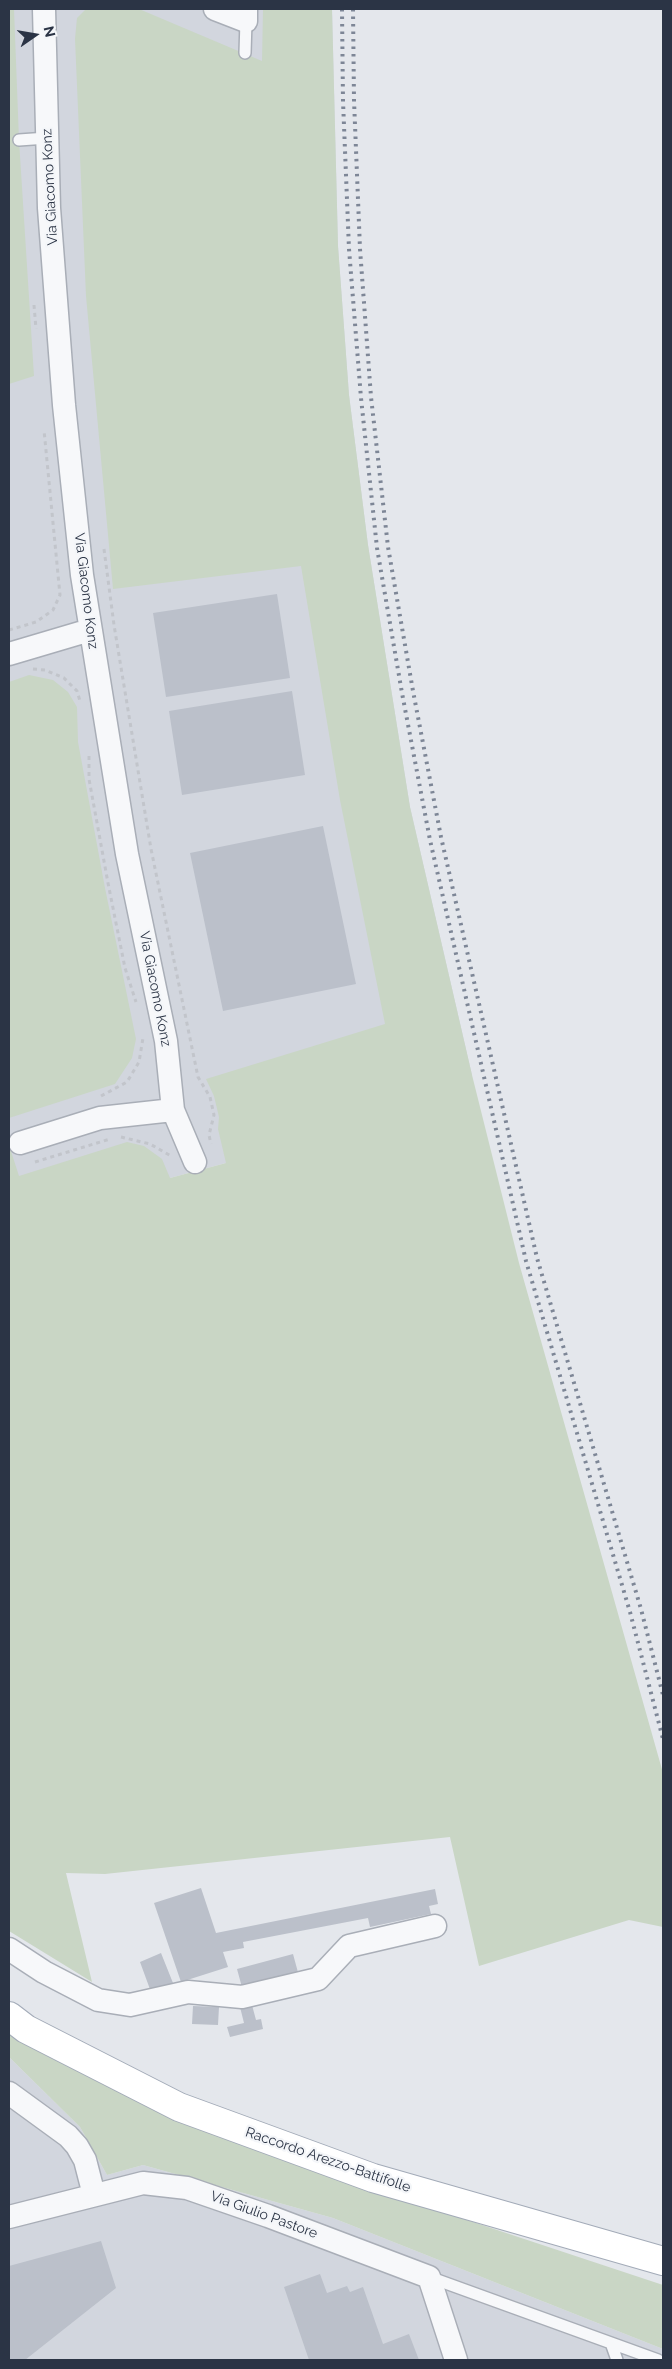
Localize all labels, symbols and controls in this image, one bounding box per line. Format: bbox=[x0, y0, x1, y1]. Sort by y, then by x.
north arrow bbox=[10, 10, 60, 60]
text: N bbox=[41, 25, 59, 39]
street label: Via Giacomo Konz bbox=[39, 128, 61, 246]
street label: Via Giacomo Konz bbox=[71, 532, 101, 650]
street label: Via Giacomo Konz bbox=[136, 930, 174, 1048]
street label: Raccordo Arezzo-Battifolle bbox=[243, 2124, 413, 2196]
street label: Via Giulio Pastore bbox=[208, 2188, 320, 2242]

